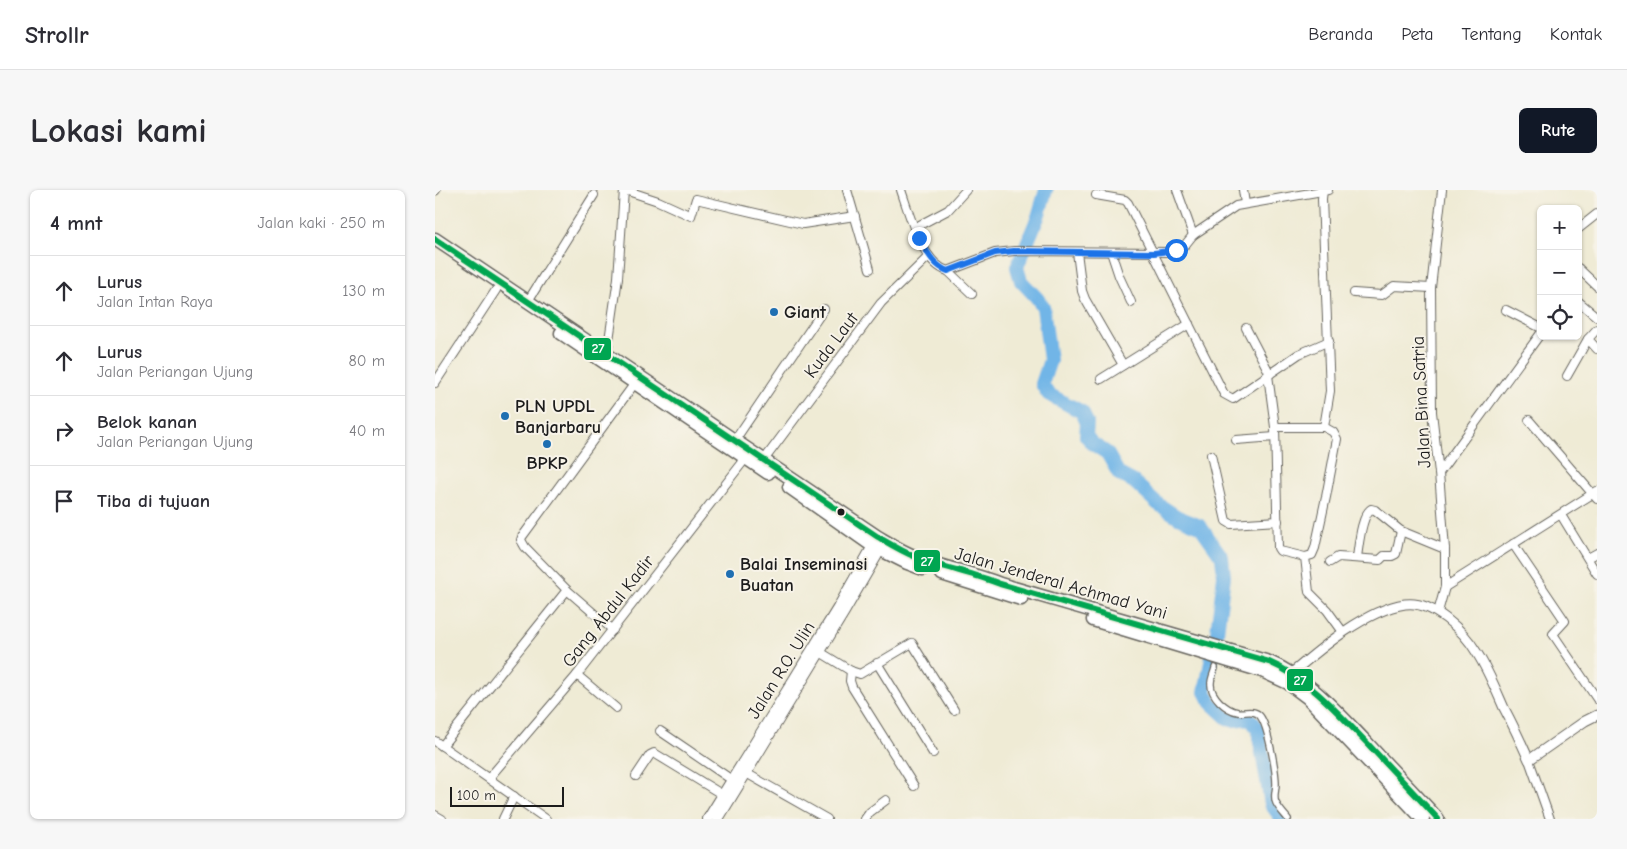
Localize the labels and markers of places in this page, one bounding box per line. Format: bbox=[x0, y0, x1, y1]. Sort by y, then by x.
place label: Giant bbox=[784, 302, 827, 323]
marker: Giant bbox=[768, 306, 780, 318]
place label: PLN UPDL Banjarbaru bbox=[515, 396, 601, 438]
marker: PLN UPDL Banjarbaru bbox=[499, 410, 511, 422]
marker: BPKP bbox=[541, 438, 553, 450]
place label: BPKP bbox=[526, 453, 568, 474]
unlabelled marker bbox=[836, 507, 846, 517]
place label: Balai Inseminasi Buatan bbox=[740, 554, 868, 596]
marker: Balai Inseminasi Buatan bbox=[724, 568, 736, 580]

